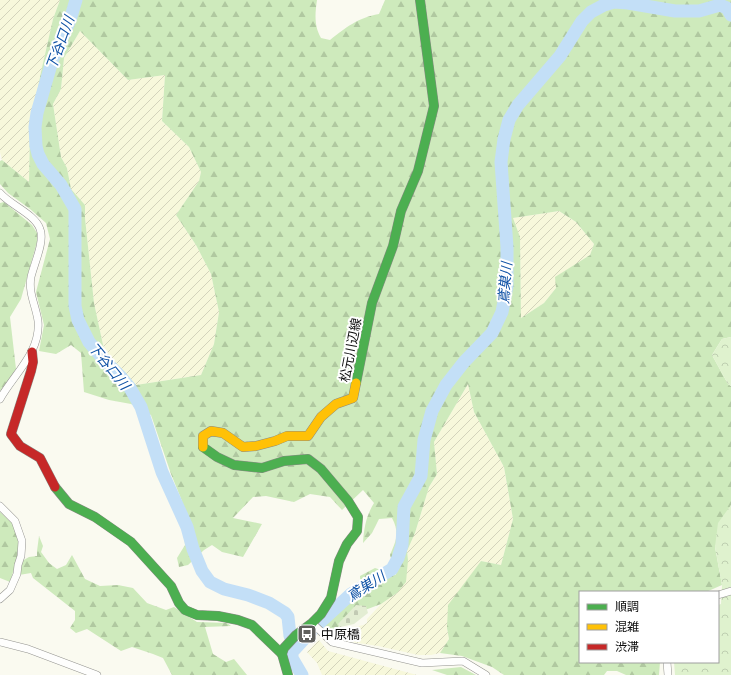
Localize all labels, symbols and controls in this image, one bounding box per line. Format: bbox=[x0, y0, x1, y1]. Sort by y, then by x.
water label: 下谷口川 bbox=[41, 11, 79, 72]
water label: 鳶巣川 bbox=[493, 259, 516, 305]
street label: 松元川辺線 bbox=[335, 316, 365, 384]
water label: 下谷口川 bbox=[84, 338, 136, 395]
water label: 鳶巣川 bbox=[343, 565, 390, 605]
legend bbox=[579, 591, 719, 663]
text: 順調 bbox=[615, 598, 639, 615]
text: 混雑 bbox=[615, 618, 639, 635]
bus stop icon: 中原橋 bbox=[296, 623, 318, 645]
place label: 中原橋 bbox=[321, 625, 360, 643]
text: 渋滞 bbox=[615, 638, 639, 655]

